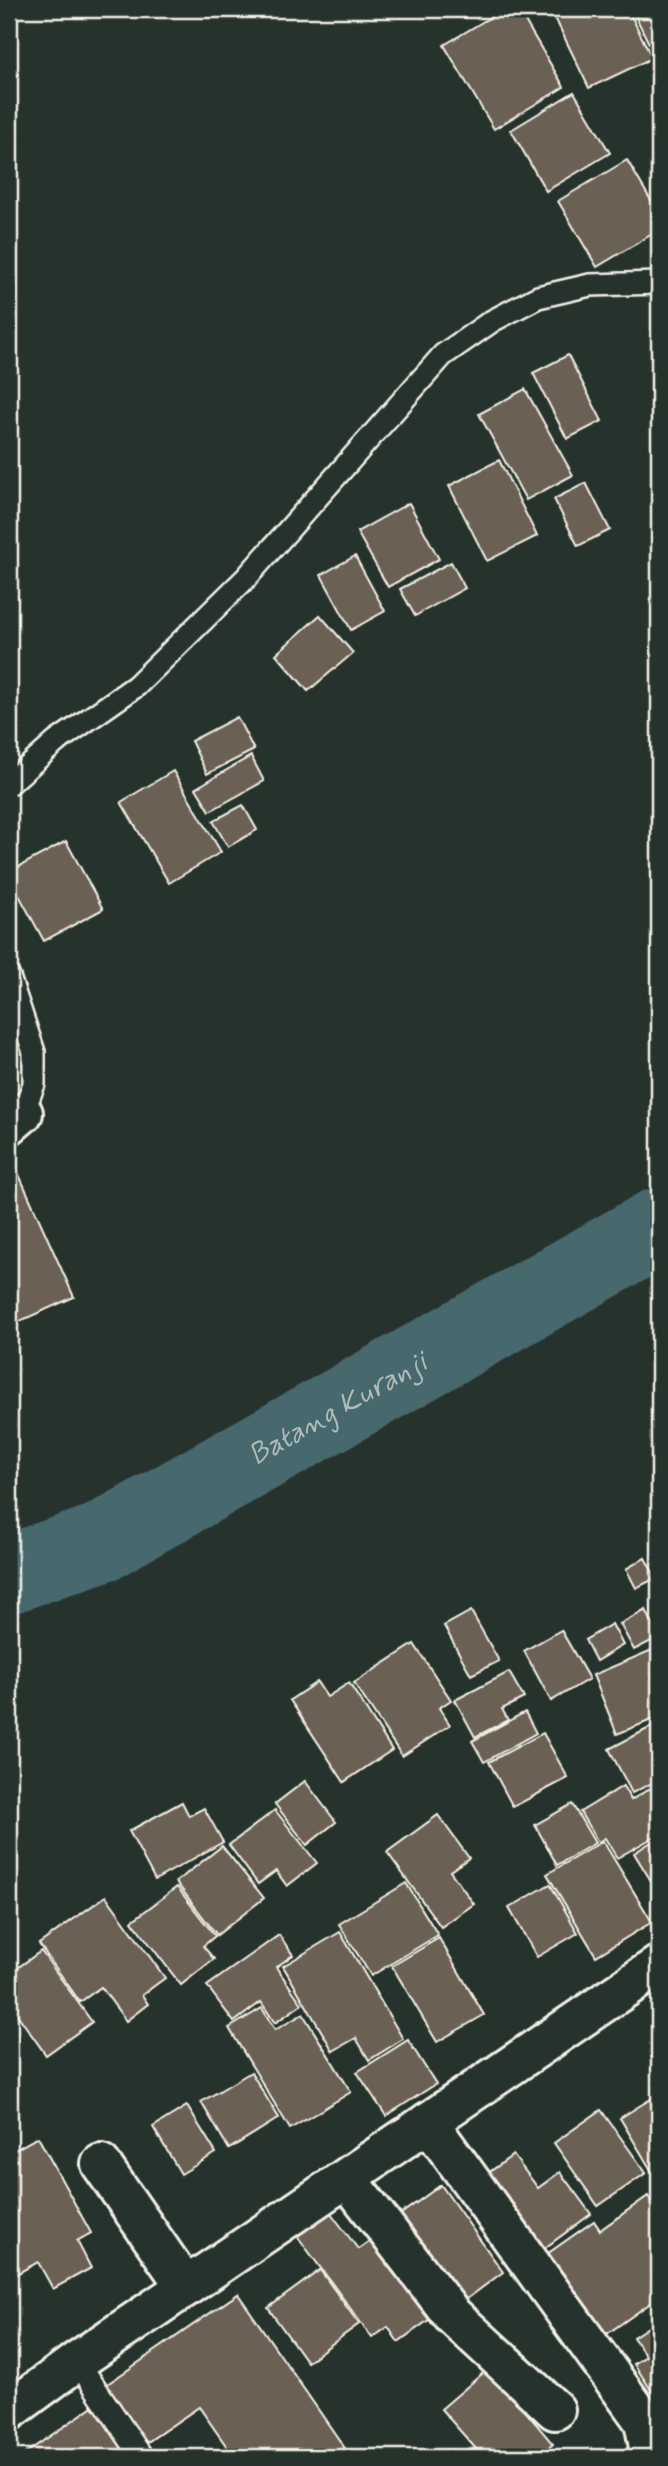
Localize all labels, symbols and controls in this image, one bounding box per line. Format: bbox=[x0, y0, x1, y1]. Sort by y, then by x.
water label: Batang Kuranji bbox=[241, 1341, 437, 1475]

